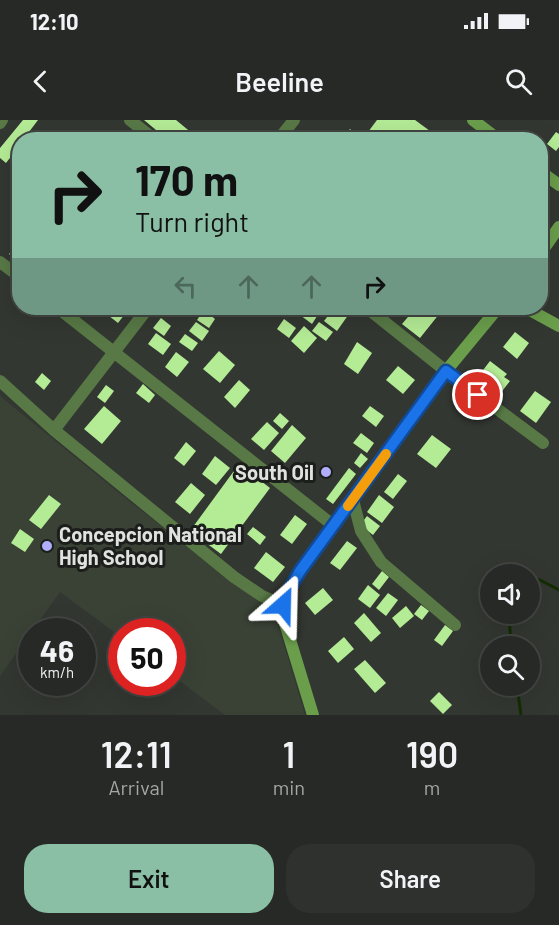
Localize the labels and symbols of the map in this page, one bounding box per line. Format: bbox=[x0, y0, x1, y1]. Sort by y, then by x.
pin bbox=[452, 369, 503, 420]
place label: South Oil bbox=[235, 460, 314, 484]
marker: South Oil bbox=[319, 465, 333, 479]
place label: Concepcion National High School bbox=[59, 522, 242, 569]
marker: Concepcion National High School bbox=[40, 539, 54, 553]
position arrow bbox=[251, 573, 315, 637]
speed limit sign: 50 bbox=[108, 618, 186, 696]

